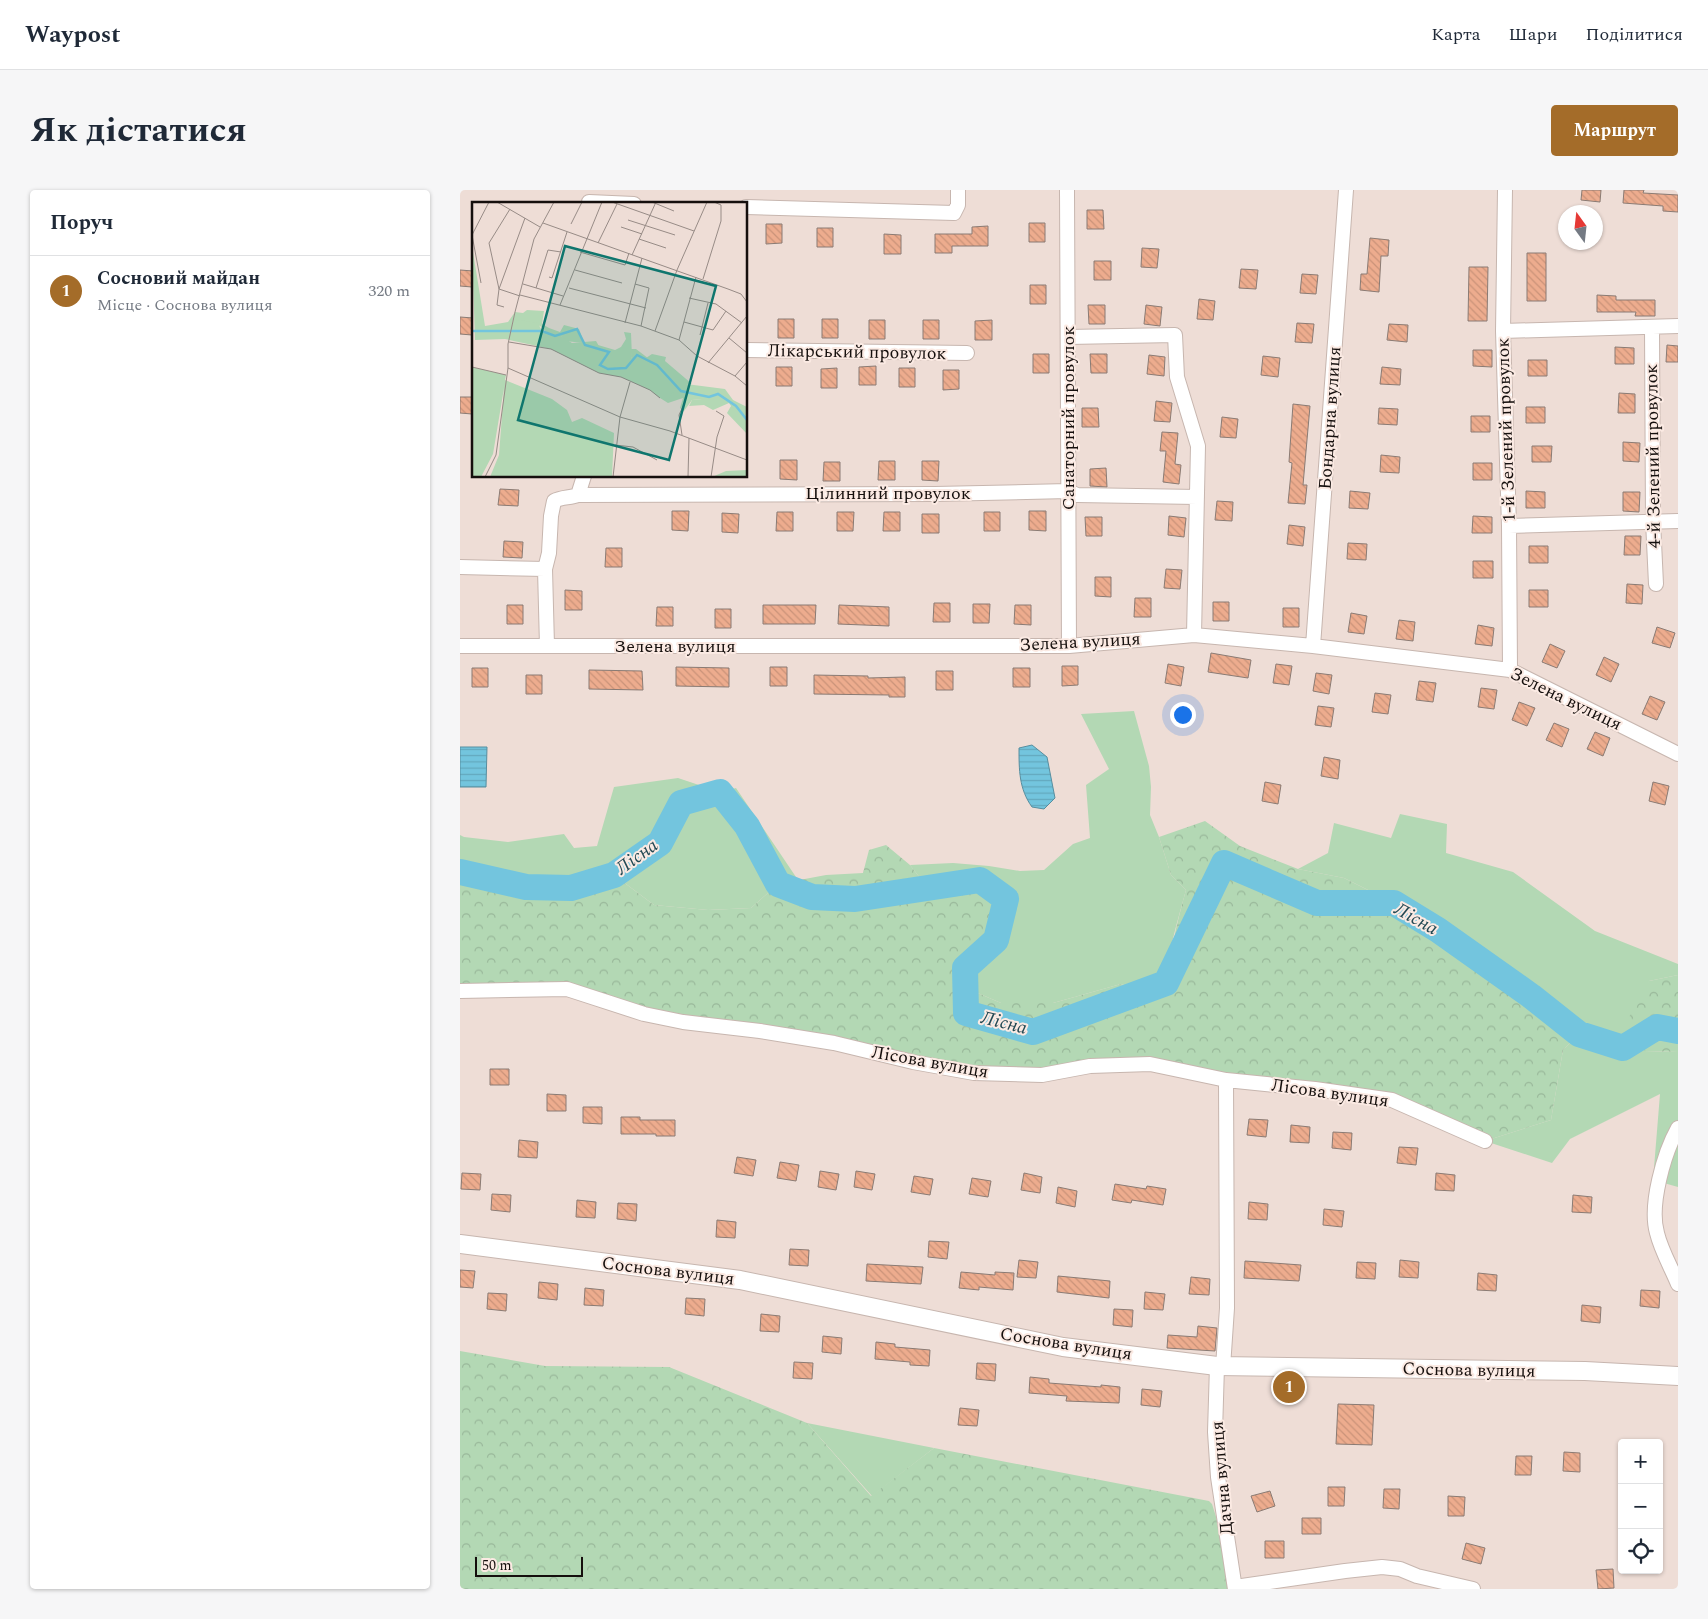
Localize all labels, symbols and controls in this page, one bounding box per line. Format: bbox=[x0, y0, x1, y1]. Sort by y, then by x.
text: Waypost bbox=[25, 17, 121, 53]
text: Карта bbox=[1431, 21, 1481, 48]
text: Шари bbox=[1509, 21, 1557, 48]
text: Поділитися bbox=[1585, 21, 1683, 48]
text: Як дістатися bbox=[30, 104, 247, 157]
button: Маршрут bbox=[1551, 105, 1678, 156]
inset map bbox=[472, 202, 748, 478]
north arrow bbox=[1558, 205, 1603, 250]
text: Поруч bbox=[50, 207, 113, 239]
text: Сосновий майдан bbox=[97, 264, 260, 293]
text: 1 bbox=[62, 279, 70, 303]
text: 320 m bbox=[368, 279, 410, 303]
text: Місце · Соснова вулиця bbox=[97, 293, 273, 317]
street label: Санаторний провулок bbox=[1055, 326, 1082, 510]
street label: Лікарський провулок bbox=[767, 337, 947, 367]
street label: 1-й Зелений провулок bbox=[1489, 337, 1523, 523]
street label: Бондарна вулиця bbox=[1312, 345, 1348, 491]
street label: 4-й Зелений провулок bbox=[1638, 363, 1668, 549]
street label: Цілинний провулок bbox=[805, 480, 971, 507]
street label: Зелена вулиця bbox=[1019, 625, 1141, 659]
street label: Зелена вулиця bbox=[614, 633, 736, 660]
street label: Зелена вулиця bbox=[1506, 660, 1626, 738]
your location bbox=[1170, 702, 1196, 728]
water label: Лісна bbox=[609, 831, 665, 883]
water label: Лісна bbox=[1388, 895, 1444, 943]
water label: Лісна bbox=[977, 1003, 1030, 1043]
street label: Лісова вулиця bbox=[869, 1038, 991, 1086]
street label: Лісова вулиця bbox=[1270, 1071, 1390, 1115]
street label: Соснова вулиця bbox=[600, 1249, 736, 1293]
street label: Соснова вулиця bbox=[998, 1320, 1134, 1368]
street label: Соснова вулиця bbox=[1402, 1355, 1536, 1385]
pin: 1 bbox=[1273, 1368, 1305, 1406]
street label: Дачна вулиця bbox=[1204, 1420, 1240, 1536]
map controls bbox=[1618, 1439, 1663, 1574]
button: + bbox=[1618, 1439, 1663, 1484]
button: − bbox=[1618, 1484, 1663, 1529]
button: locate bbox=[1618, 1529, 1663, 1574]
scale bar bbox=[475, 1554, 582, 1577]
text: 50 m bbox=[482, 1555, 512, 1576]

